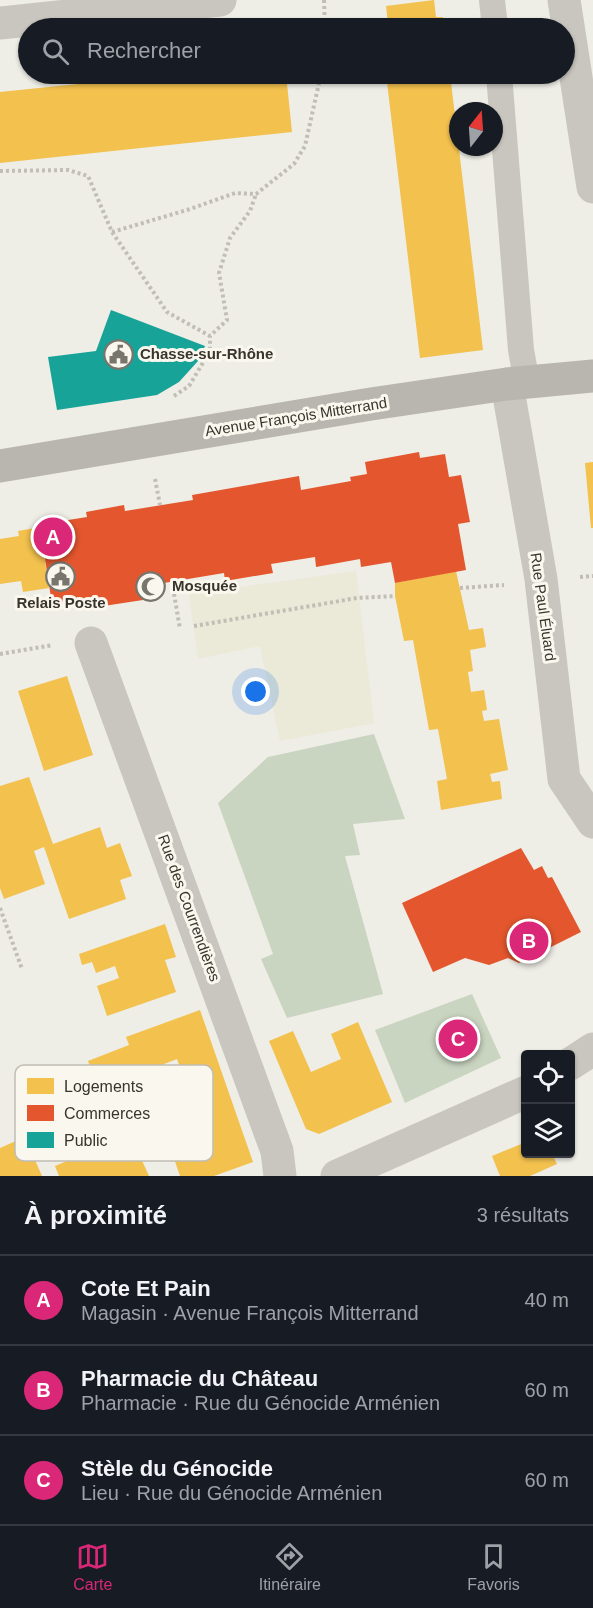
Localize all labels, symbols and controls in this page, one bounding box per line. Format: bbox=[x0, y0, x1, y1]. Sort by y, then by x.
search box bbox=[18, 18, 575, 84]
icon: search bbox=[39, 35, 72, 68]
text: Rechercher bbox=[87, 38, 201, 63]
north arrow bbox=[449, 102, 503, 156]
public building icon: Chasse-sur-Rhône bbox=[103, 338, 135, 370]
place label: Chasse-sur-Rhône bbox=[140, 345, 273, 362]
street label: Avenue François Mitterrand bbox=[204, 394, 388, 439]
pin: A bbox=[34, 514, 72, 560]
street label: Rue Paul Éluard bbox=[527, 552, 560, 662]
public building icon: Relais Poste bbox=[45, 560, 77, 592]
mosque icon: Mosquée bbox=[135, 570, 167, 602]
place label: Mosquée bbox=[172, 577, 237, 594]
place label: Relais Poste bbox=[16, 594, 106, 611]
your location bbox=[241, 677, 270, 706]
street label: Rue des Courrendières bbox=[155, 832, 224, 984]
pin: B bbox=[510, 918, 548, 964]
pin: C bbox=[438, 1016, 478, 1062]
map controls bbox=[521, 1050, 575, 1158]
button: locate bbox=[521, 1050, 575, 1104]
legend bbox=[15, 1065, 213, 1161]
text: Logements bbox=[64, 1078, 143, 1095]
button: layers bbox=[521, 1104, 575, 1158]
text: Commerces bbox=[64, 1105, 150, 1122]
text: Public bbox=[64, 1132, 108, 1149]
text: À proximité bbox=[24, 1200, 167, 1230]
text: 3 résultats bbox=[477, 1204, 569, 1226]
text: Cote Et Pain bbox=[81, 1276, 211, 1301]
text: A bbox=[36, 1289, 51, 1311]
text: 40 m bbox=[525, 1289, 569, 1311]
text: Magasin · Avenue François Mitterrand bbox=[81, 1302, 419, 1324]
text: Pharmacie du Château bbox=[81, 1366, 318, 1391]
text: B bbox=[36, 1379, 51, 1401]
text: 60 m bbox=[525, 1379, 569, 1401]
text: Pharmacie · Rue du Génocide Arménien bbox=[81, 1392, 440, 1414]
text: Stèle du Génocide bbox=[81, 1456, 273, 1481]
text: C bbox=[36, 1469, 51, 1491]
text: 60 m bbox=[525, 1469, 569, 1491]
text: Lieu · Rue du Génocide Arménien bbox=[81, 1482, 382, 1504]
tab: Carte bbox=[73, 1540, 112, 1594]
tab: Itinéraire bbox=[259, 1540, 321, 1594]
tab: Favoris bbox=[467, 1540, 520, 1594]

